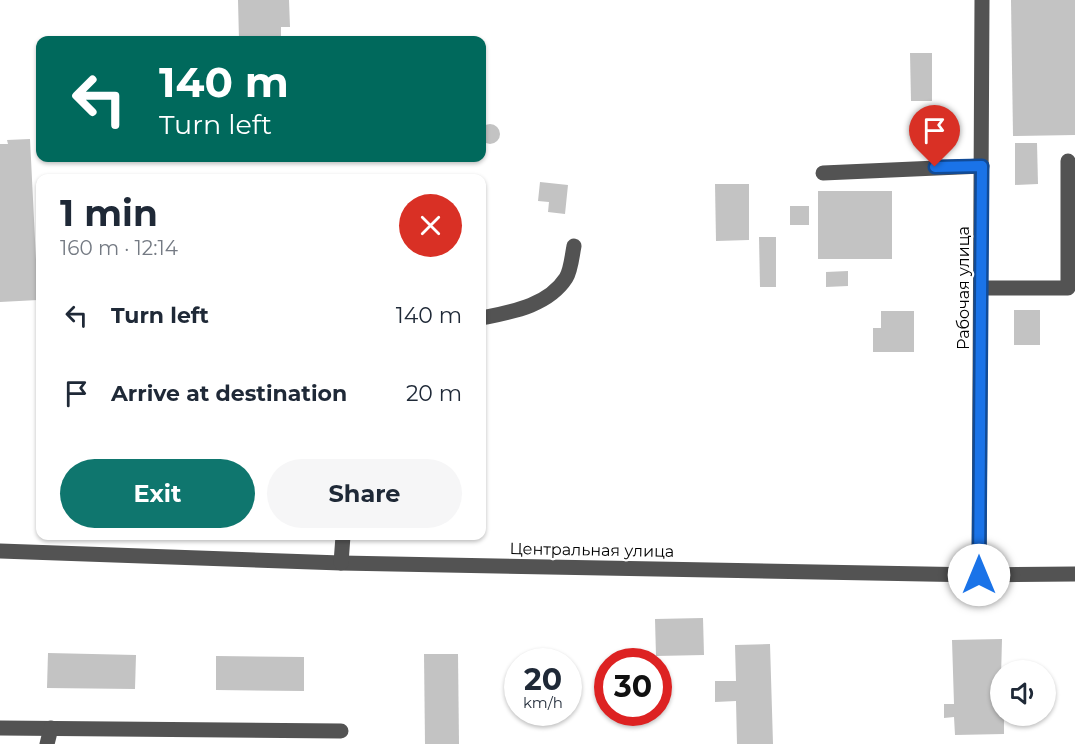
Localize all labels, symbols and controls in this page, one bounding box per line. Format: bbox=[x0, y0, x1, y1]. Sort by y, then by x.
text: 140 m bbox=[159, 56, 289, 108]
icon: left bbox=[60, 60, 138, 138]
pin bbox=[909, 105, 960, 167]
text: Turn left bbox=[159, 108, 272, 141]
icon: arrive bbox=[918, 114, 951, 147]
text: 1 min bbox=[60, 191, 158, 235]
button: close bbox=[399, 194, 462, 257]
street label: Рабочая улица bbox=[954, 226, 973, 350]
text: 160 m · 12:14 bbox=[60, 236, 178, 260]
icon: left bbox=[60, 299, 93, 332]
text: Turn left bbox=[111, 302, 209, 329]
text: 140 m bbox=[396, 302, 462, 329]
icon: arrive bbox=[60, 377, 93, 410]
text: Arrive at destination bbox=[111, 380, 347, 407]
text: 20 m bbox=[406, 380, 462, 407]
button: Exit bbox=[60, 459, 255, 528]
button: Share bbox=[267, 459, 462, 528]
street label: Центральная улица bbox=[510, 539, 674, 561]
position arrow bbox=[947, 543, 1011, 607]
speed limit sign: 30 bbox=[594, 648, 672, 726]
map controls bbox=[990, 660, 1056, 726]
button: sound bbox=[990, 660, 1056, 726]
text: 20 bbox=[524, 661, 562, 698]
text: km/h bbox=[523, 693, 563, 712]

